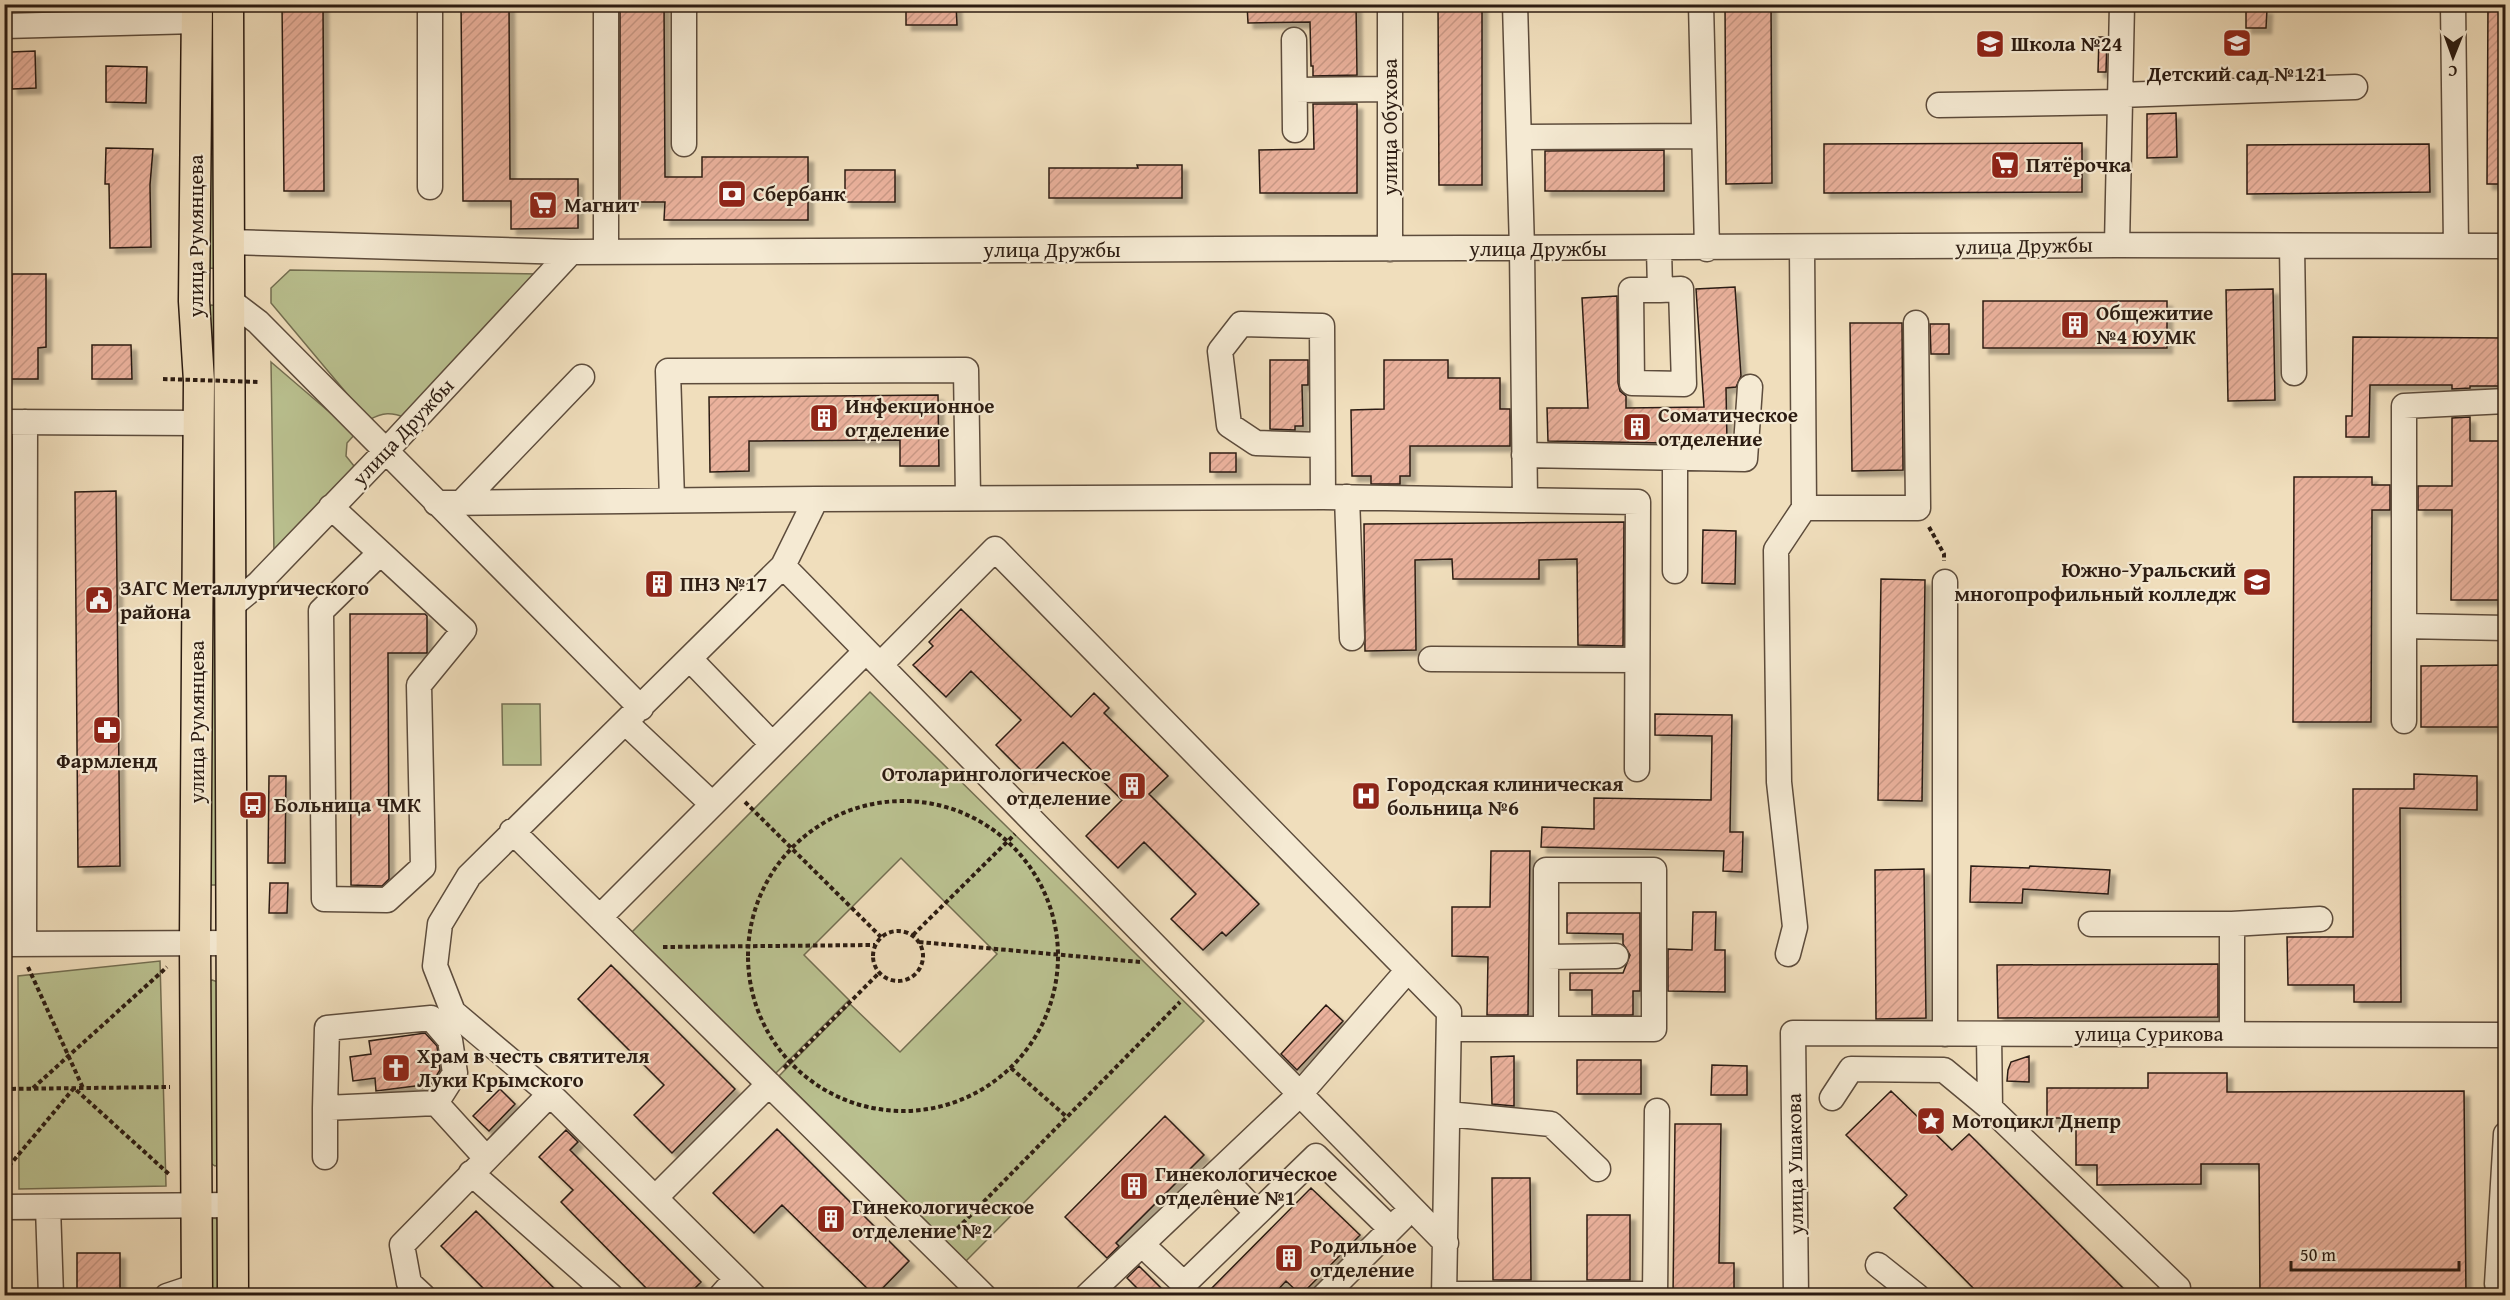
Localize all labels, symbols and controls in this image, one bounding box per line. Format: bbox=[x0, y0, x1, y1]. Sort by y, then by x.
school or university icon: Детский сад №121 bbox=[2221, 27, 2253, 59]
north arrow bbox=[2423, 27, 2483, 87]
school or university icon: Школа №24 bbox=[1974, 28, 2006, 60]
place label: Школа №24 bbox=[2011, 28, 2123, 59]
street label: улица Обухова bbox=[1374, 58, 1405, 197]
place label: Детский сад №121 bbox=[2146, 58, 2327, 89]
text: С bbox=[2448, 60, 2457, 84]
supermarket icon: Пятёрочка bbox=[1989, 149, 2021, 181]
place label: Пятёрочка bbox=[2026, 149, 2132, 180]
street label: улица Румянцева bbox=[180, 154, 211, 319]
bank icon: Сбербанк bbox=[716, 178, 748, 210]
place label: Сбербанк bbox=[753, 178, 847, 209]
supermarket icon: Магнит bbox=[527, 189, 559, 221]
place label: Магнит bbox=[564, 189, 640, 220]
street label: улица Дружбы bbox=[1954, 229, 2093, 262]
street label: улица Дружбы bbox=[1468, 233, 1607, 264]
street label: улица Дружбы bbox=[982, 234, 1121, 265]
place label: Общежитие №4 ЮУМК bbox=[2096, 297, 2213, 352]
building icon: Общежитие №4 ЮУМК bbox=[2059, 309, 2091, 341]
street label: улица Дружбы bbox=[344, 371, 461, 493]
place label: Инфекционное отделение bbox=[845, 390, 995, 445]
place label: Соматическое отделение bbox=[1658, 399, 1798, 454]
building icon: Инфекционное отделение bbox=[808, 402, 840, 434]
building icon: Соматическое отделение bbox=[1621, 411, 1653, 443]
place label: Южно-Уральский многопрофильный колледж bbox=[1954, 554, 2236, 609]
school or university icon: Южно-Уральский многопрофильный колледж bbox=[2241, 566, 2273, 598]
building icon: ПНЗ №17 bbox=[643, 568, 675, 600]
place label: ПНЗ №17 bbox=[680, 568, 768, 599]
place label: ЗАГС Металлургического района bbox=[120, 572, 369, 627]
public building icon: ЗАГС Металлургического района bbox=[83, 584, 115, 616]
street label: улица Румянцева bbox=[181, 640, 212, 805]
pharmacy icon: Фармленд bbox=[91, 714, 123, 746]
place label: Фармленд bbox=[56, 745, 158, 776]
place label: Отоларингологическое отделение bbox=[882, 758, 1111, 813]
place label: Городская клиническая больница №6 bbox=[1387, 768, 1623, 823]
building icon: Отоларингологическое отделение bbox=[1116, 770, 1148, 802]
hospital icon: Городская клиническая больница №6 bbox=[1350, 780, 1382, 812]
bus stop icon: Больница ЧМК bbox=[237, 789, 269, 821]
place label: Больница ЧМК bbox=[274, 789, 421, 820]
street label: улица Сурикова bbox=[2073, 1018, 2224, 1049]
place label: Храм в честь святителя Луки Крымского bbox=[417, 1040, 650, 1095]
church icon: Храм в честь святителя Луки Крымского bbox=[380, 1052, 412, 1084]
street label: улица Ушакова bbox=[1778, 1093, 1811, 1236]
place icon: Мотоцикл Днепр bbox=[1915, 1105, 1947, 1137]
place label: Мотоцикл Днепр bbox=[1952, 1105, 2121, 1136]
place label: Гинекологическое отделение №1 bbox=[1155, 1158, 1337, 1213]
building icon: Гинекологическое отделение №1 bbox=[1118, 1170, 1150, 1202]
place label: Гинекологическое отделение №2 bbox=[852, 1191, 1034, 1246]
building icon: Гинекологическое отделение №2 bbox=[815, 1203, 847, 1235]
place label: Родильное отделение bbox=[1310, 1230, 1417, 1285]
scale bar bbox=[2291, 1234, 2459, 1272]
text: 50 m bbox=[2300, 1241, 2336, 1268]
building icon: Родильное отделение bbox=[1273, 1242, 1305, 1274]

